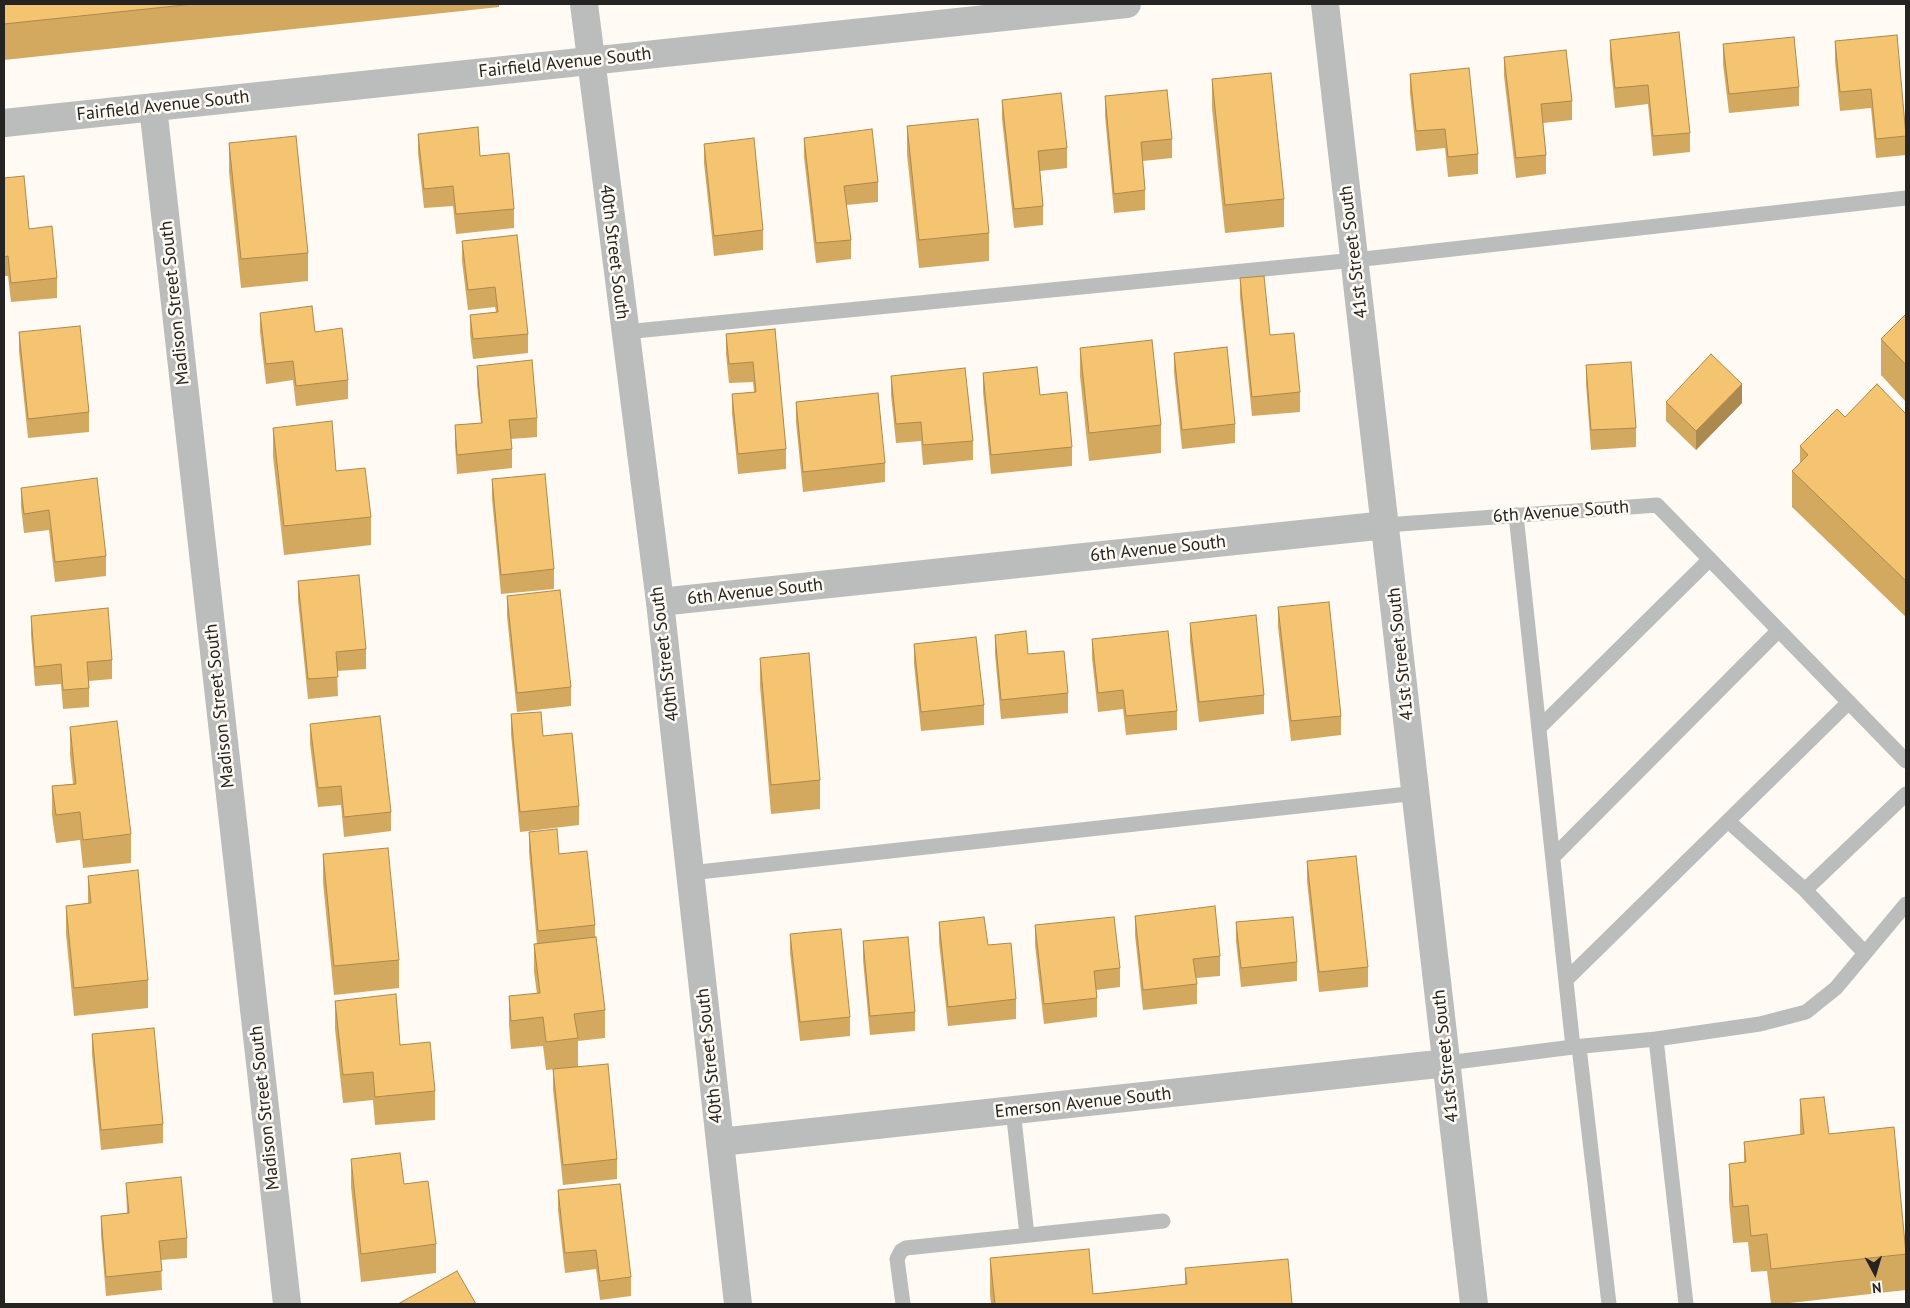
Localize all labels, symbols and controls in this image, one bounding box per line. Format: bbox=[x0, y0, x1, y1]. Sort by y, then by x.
street label: Fairfield Avenue South bbox=[478, 43, 652, 83]
street label: Fairfield Avenue South bbox=[76, 86, 250, 126]
street label: 40th Street South bbox=[595, 183, 633, 321]
street label: 41st Street South bbox=[1335, 184, 1373, 320]
street label: Madison Street South bbox=[156, 220, 194, 386]
street label: 6th Avenue South bbox=[1492, 496, 1630, 528]
street label: 6th Avenue South bbox=[1089, 531, 1227, 567]
street label: 6th Avenue South bbox=[686, 574, 824, 610]
street label: 40th Street South bbox=[646, 585, 684, 723]
street label: 41st Street South bbox=[1383, 586, 1419, 722]
street label: Madison Street South bbox=[201, 623, 239, 789]
street label: 40th Street South bbox=[692, 987, 728, 1125]
street label: 41st Street South bbox=[1428, 988, 1464, 1124]
street label: Madison Street South bbox=[246, 1025, 284, 1191]
street label: Emerson Avenue South bbox=[994, 1083, 1172, 1123]
north arrow bbox=[1850, 1248, 1900, 1298]
text: N bbox=[1871, 1278, 1882, 1297]

